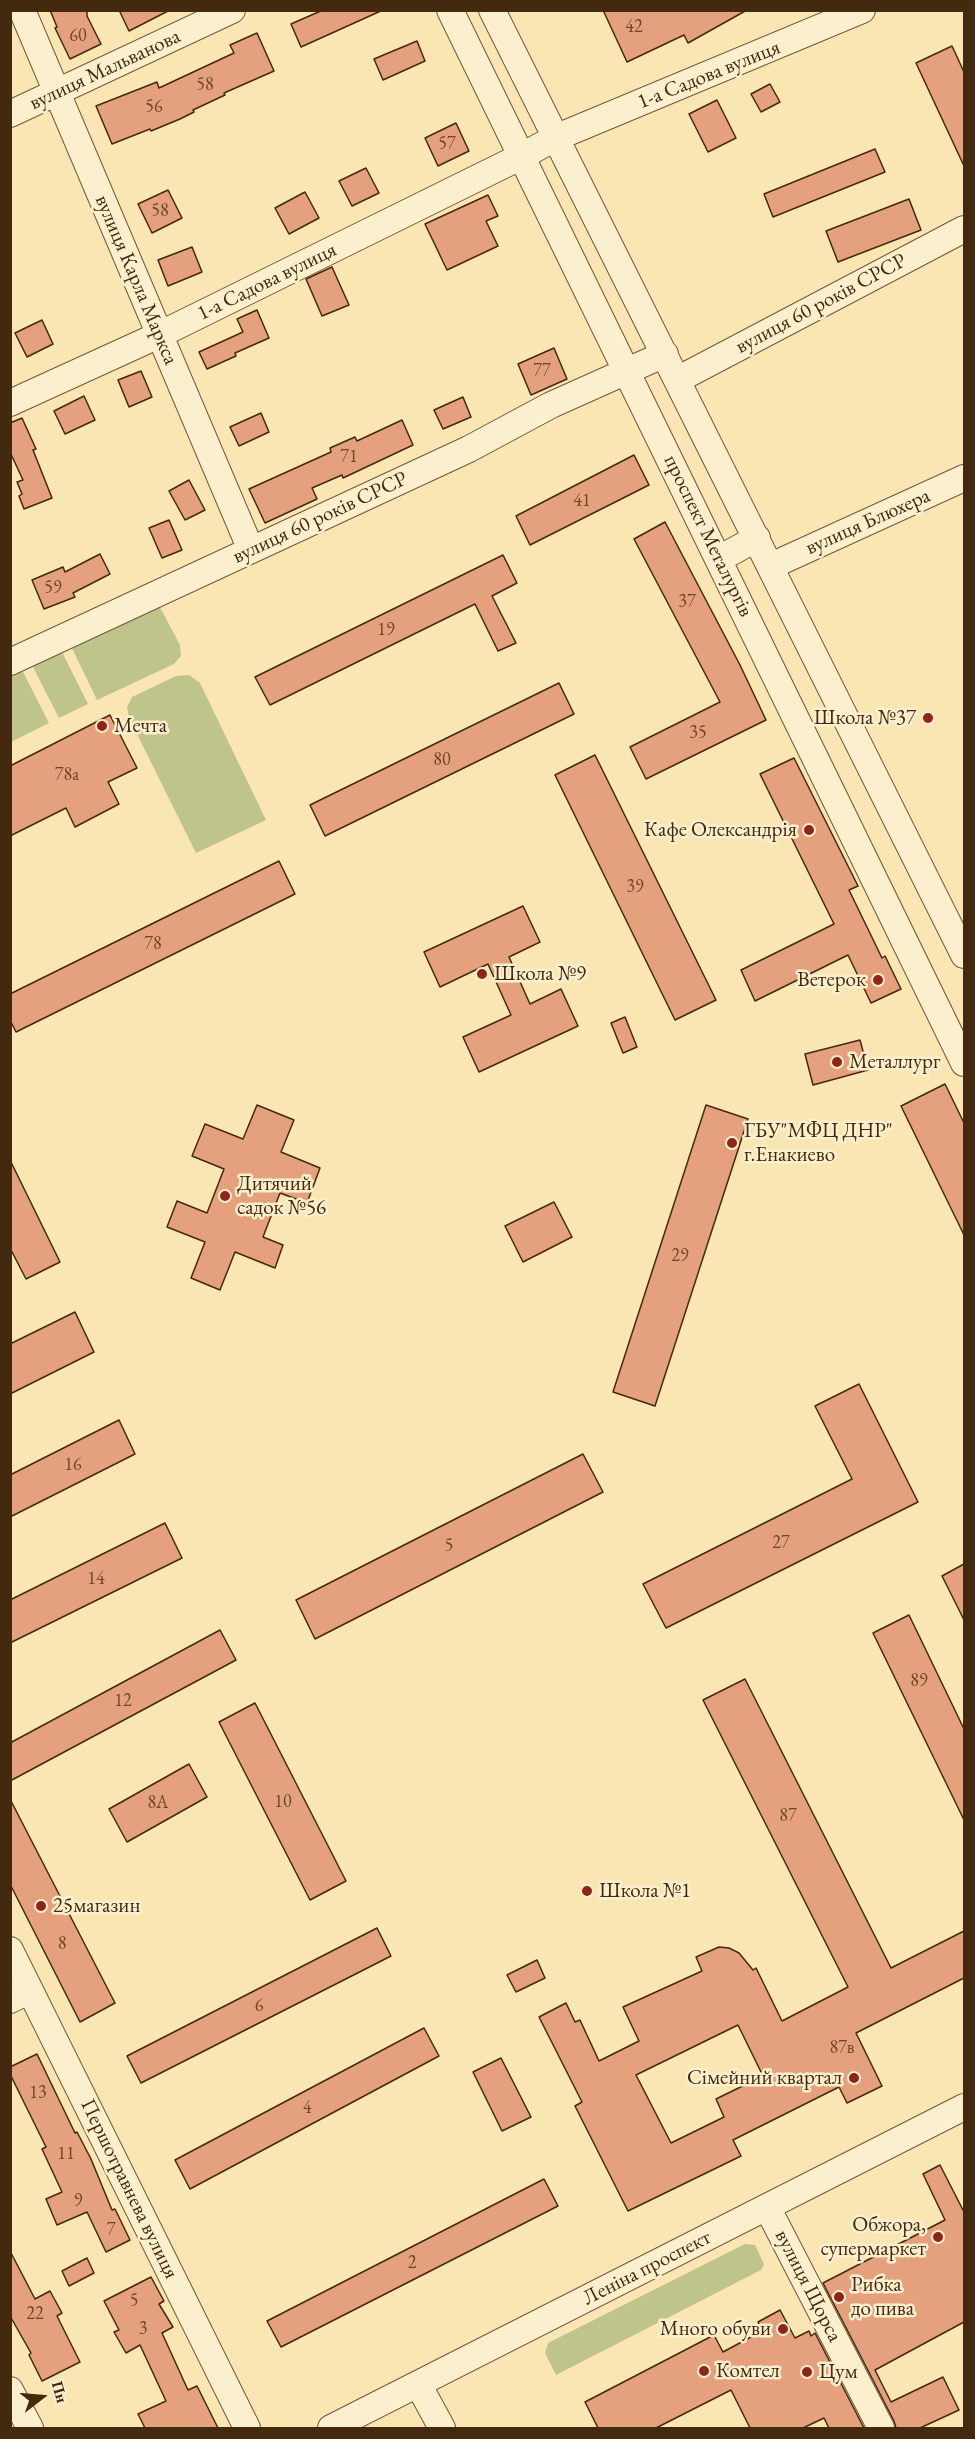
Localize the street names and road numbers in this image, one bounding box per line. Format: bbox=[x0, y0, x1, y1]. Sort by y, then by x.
street label: вулиця Мальванова bbox=[25, 24, 185, 116]
street label: 1-а Садова вулиця bbox=[634, 35, 784, 115]
street label: вулиця Карла Маркса bbox=[89, 191, 183, 369]
street label: 1-а Садова вулиця bbox=[193, 237, 341, 327]
street label: вулиця 60 років СРСР bbox=[731, 248, 911, 360]
street label: проспект Металургів bbox=[658, 451, 758, 621]
street label: вулиця 60 років СРСР bbox=[229, 466, 411, 570]
street label: вулиця Блюхера bbox=[802, 483, 934, 561]
street label: Першотравнева вулиця bbox=[74, 2095, 184, 2283]
street label: Леніна проспект bbox=[579, 2225, 715, 2311]
street label: вулиця Щорса bbox=[769, 2226, 847, 2346]

